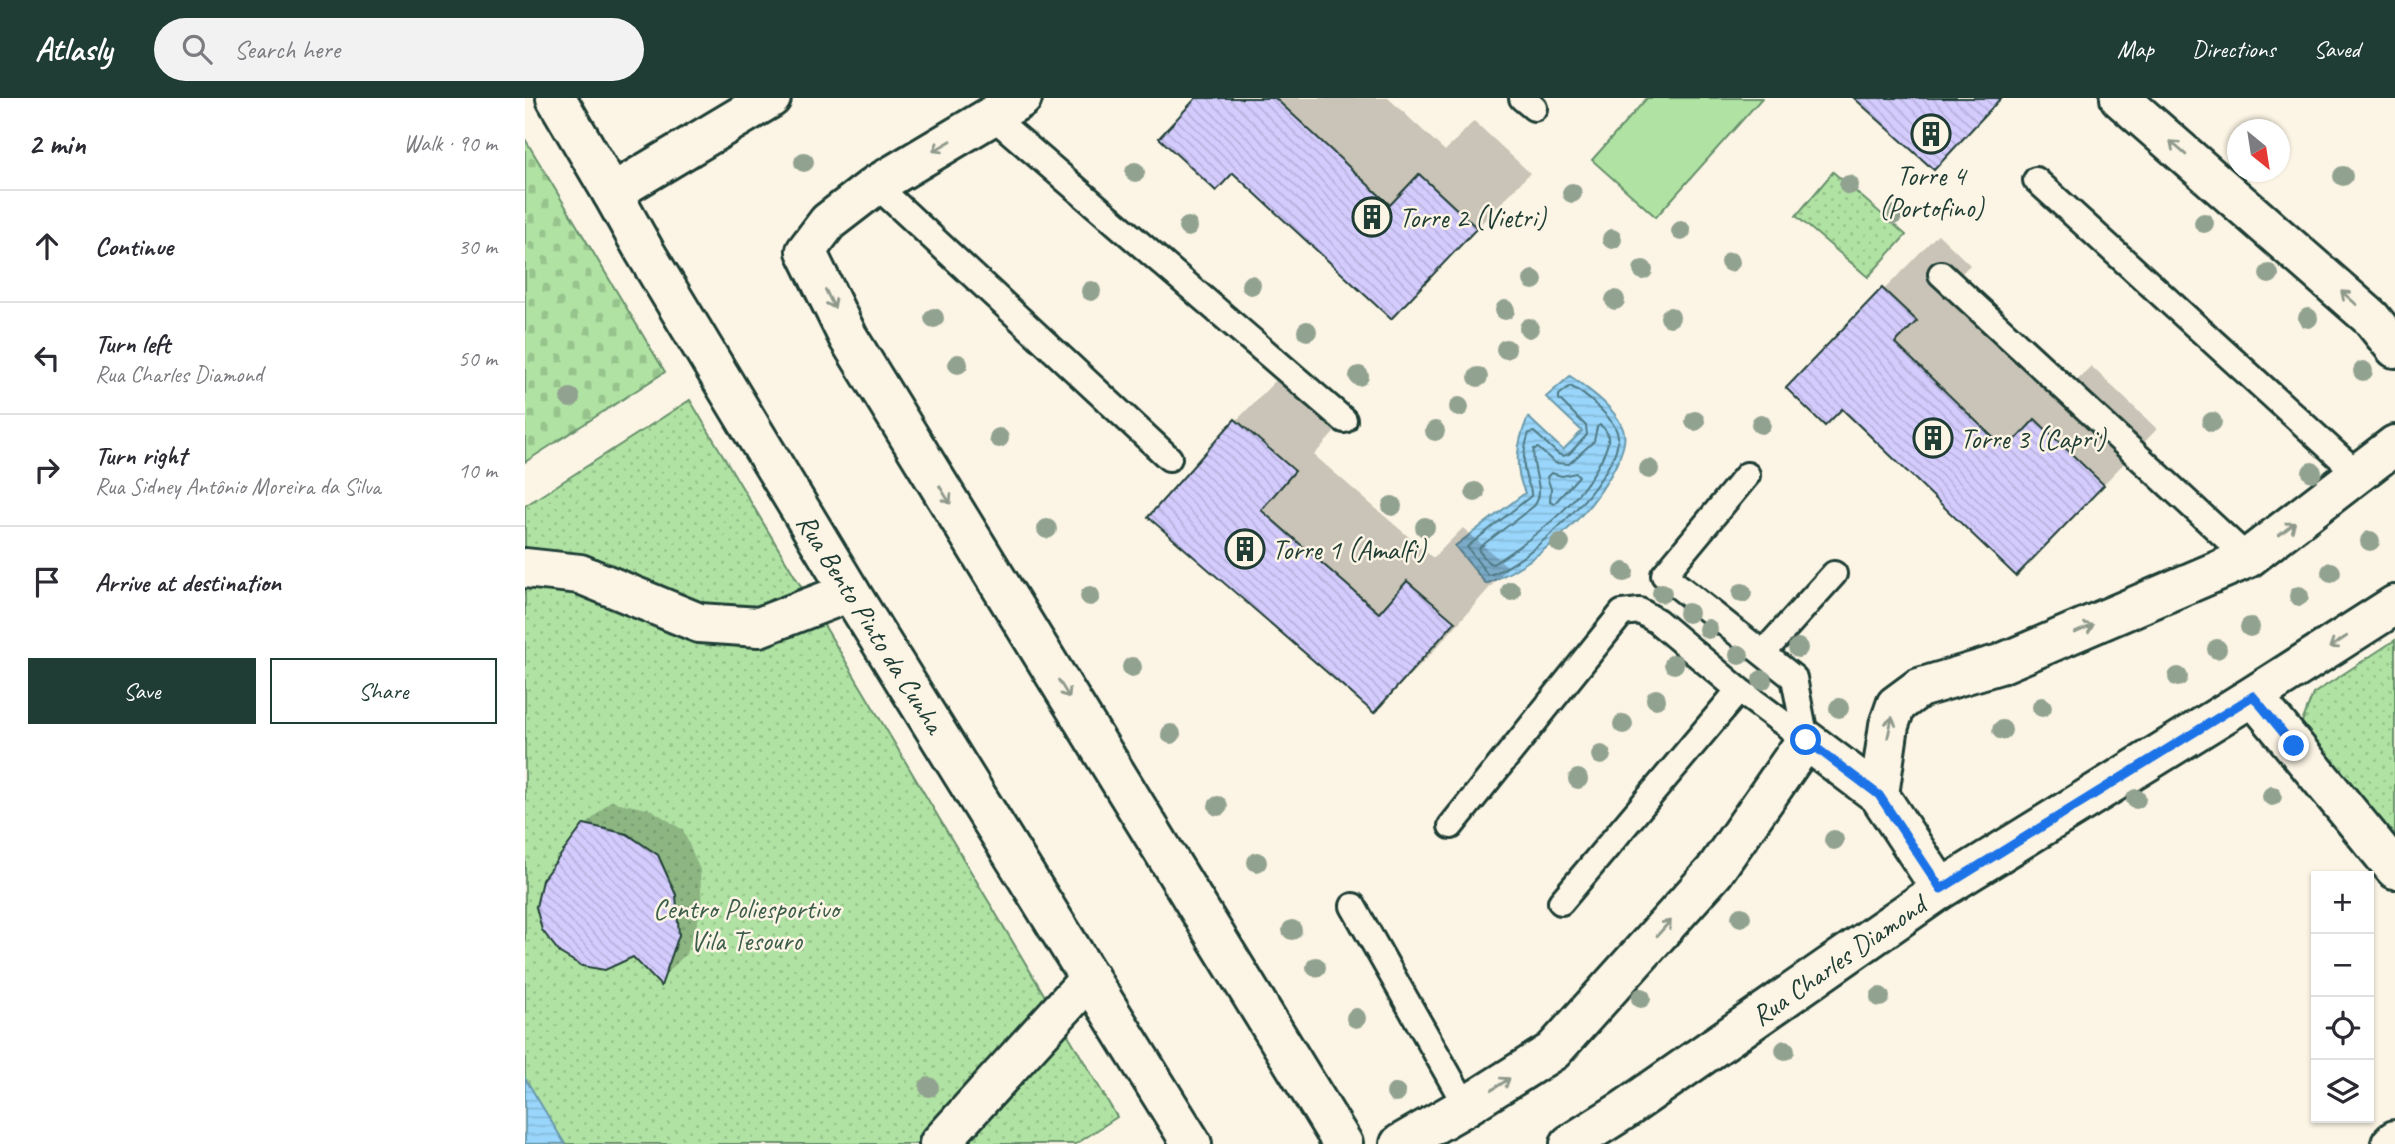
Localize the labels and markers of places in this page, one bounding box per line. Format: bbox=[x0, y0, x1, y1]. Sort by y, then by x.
building icon: Torre 4 (Portofino) bbox=[1910, 113, 1952, 155]
place label: Torre 4 (Portofino) bbox=[1878, 158, 1985, 225]
building icon: Torre 2 (Vietri) bbox=[1351, 196, 1393, 238]
place label: Torre 2 (Vietri) bbox=[1399, 200, 1547, 235]
building icon: Torre 3 (Capri) bbox=[1912, 417, 1954, 459]
place label: Torre 3 (Capri) bbox=[1960, 421, 2107, 456]
building icon: Torre 1 (Amalfi) bbox=[1224, 528, 1266, 570]
place label: Torre 1 (Amalfi) bbox=[1272, 532, 1427, 567]

